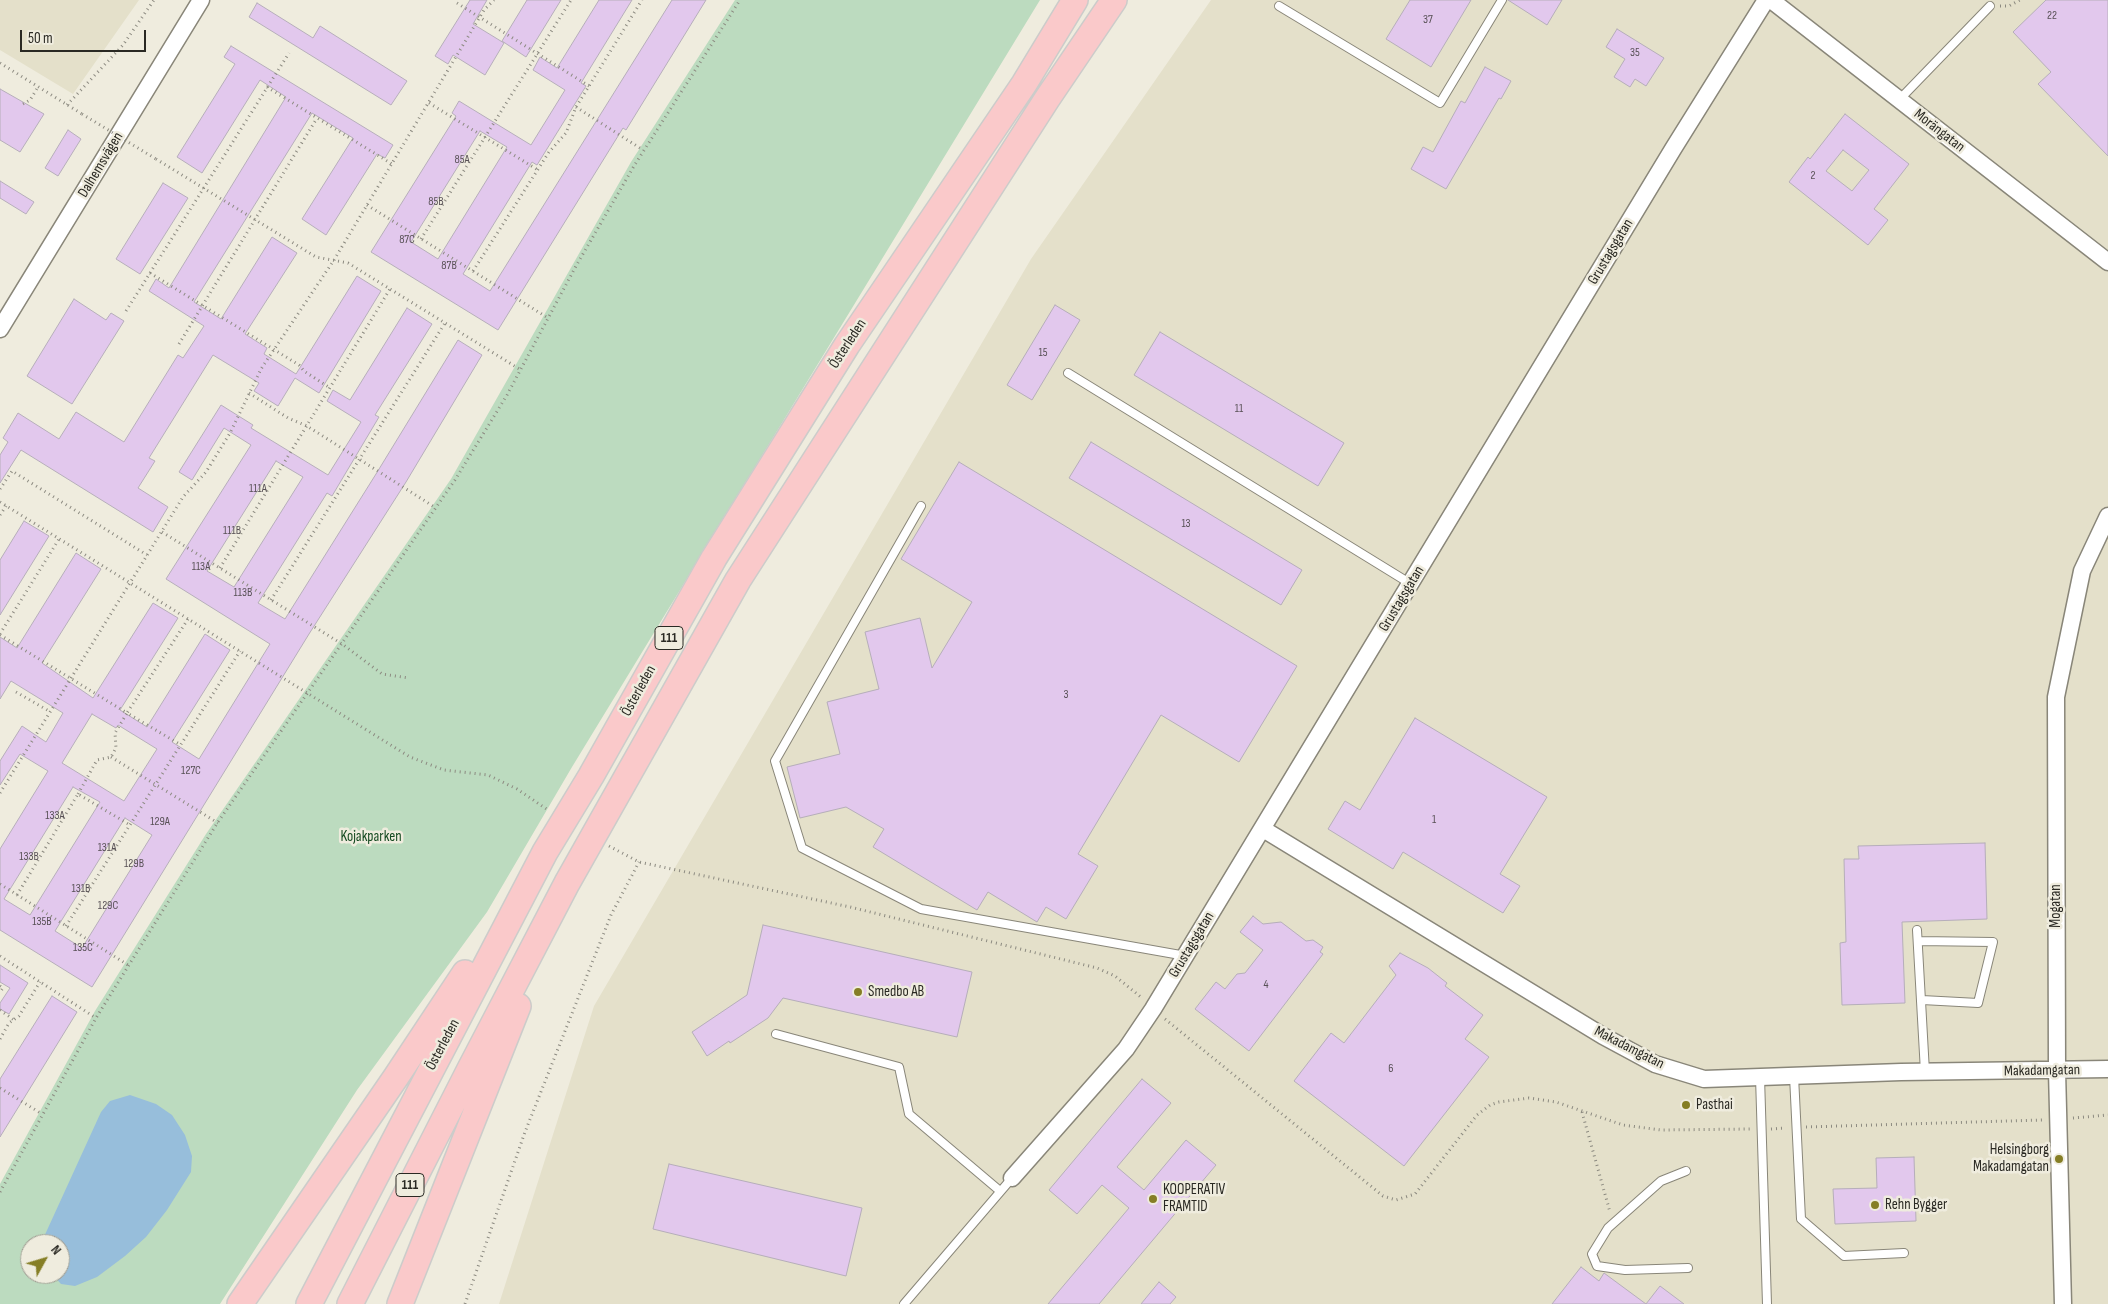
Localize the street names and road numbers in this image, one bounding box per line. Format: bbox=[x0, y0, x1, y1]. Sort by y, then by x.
street label: Morängatan bbox=[1910, 106, 1968, 156]
street label: Dalhemsvägen bbox=[74, 129, 128, 201]
street label: Grustagsgatan bbox=[1584, 216, 1638, 288]
street label: Österleden bbox=[825, 316, 871, 372]
street label: Grustagsgatan bbox=[1375, 563, 1429, 635]
road number: 111 bbox=[655, 626, 683, 650]
street label: Österleden bbox=[618, 663, 660, 719]
street label: Mogatan bbox=[2047, 884, 2065, 928]
street label: Grustagsgatan bbox=[1165, 909, 1219, 981]
street label: Österleden bbox=[422, 1016, 464, 1074]
street label: Makadamgatan bbox=[1591, 1023, 1667, 1073]
street label: Makadamgatan bbox=[2004, 1061, 2080, 1081]
road number: 111 bbox=[396, 1174, 424, 1196]

